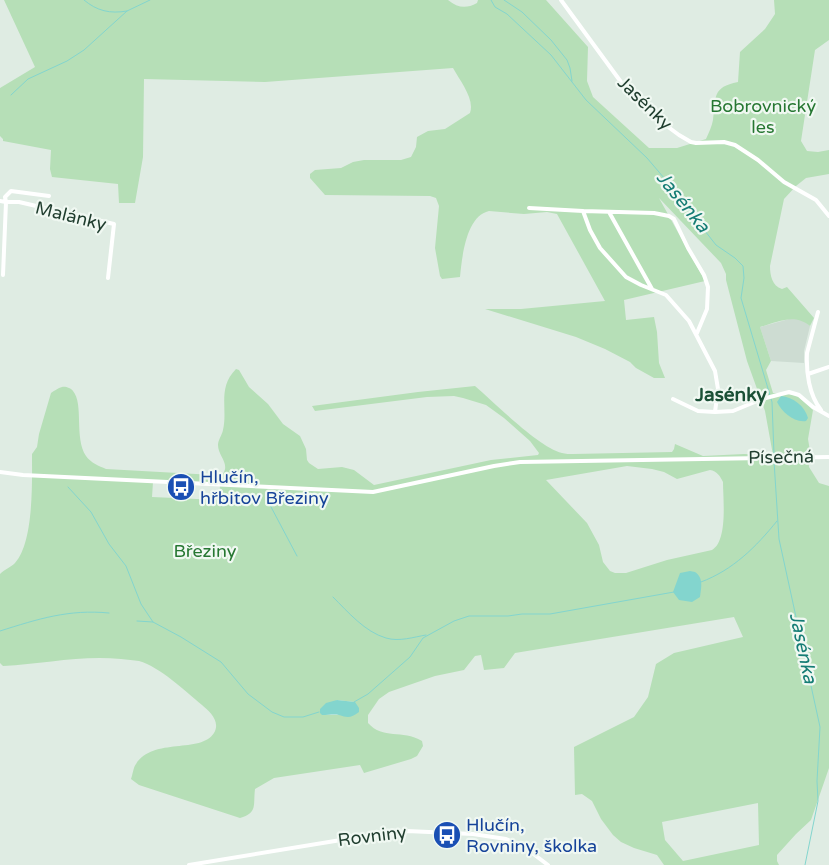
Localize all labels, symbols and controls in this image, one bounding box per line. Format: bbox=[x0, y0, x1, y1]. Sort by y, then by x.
street label: Jasénky bbox=[613, 72, 677, 135]
park label: Bobrovnický les bbox=[710, 95, 816, 138]
water label: Jasénka bbox=[652, 167, 715, 238]
street label: Malánky bbox=[33, 197, 109, 236]
district label: Jasénky bbox=[694, 384, 768, 407]
street label: Písečná bbox=[748, 445, 814, 469]
place label: Hlučín, hřbitov Březiny bbox=[200, 466, 329, 509]
bus stop icon: Hlučín, hřbitov Březiny bbox=[166, 472, 196, 502]
park label: Březiny bbox=[173, 540, 237, 562]
water label: Jasénka bbox=[785, 611, 821, 687]
place label: Hlučín, Rovniny, školka bbox=[466, 814, 597, 857]
bus stop icon: Hlučín, Rovniny, školka bbox=[432, 820, 462, 850]
street label: Rovniny bbox=[336, 821, 408, 851]

